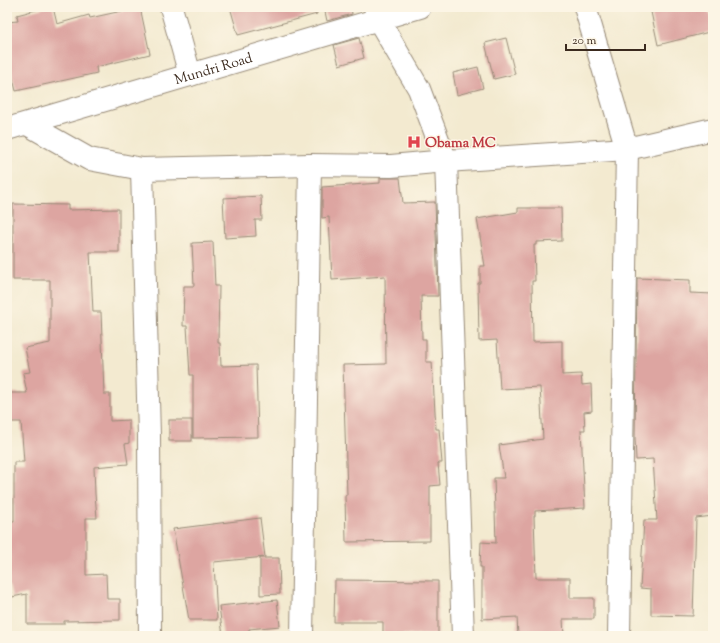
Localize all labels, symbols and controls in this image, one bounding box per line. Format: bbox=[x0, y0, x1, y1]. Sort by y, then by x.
scale bar bbox=[566, 26, 645, 52]
text: 20 m bbox=[572, 32, 597, 50]
street label: Mundri Road bbox=[172, 49, 255, 91]
hospital icon: Obama MC bbox=[406, 134, 422, 150]
place label: Obama MC bbox=[425, 134, 496, 154]

